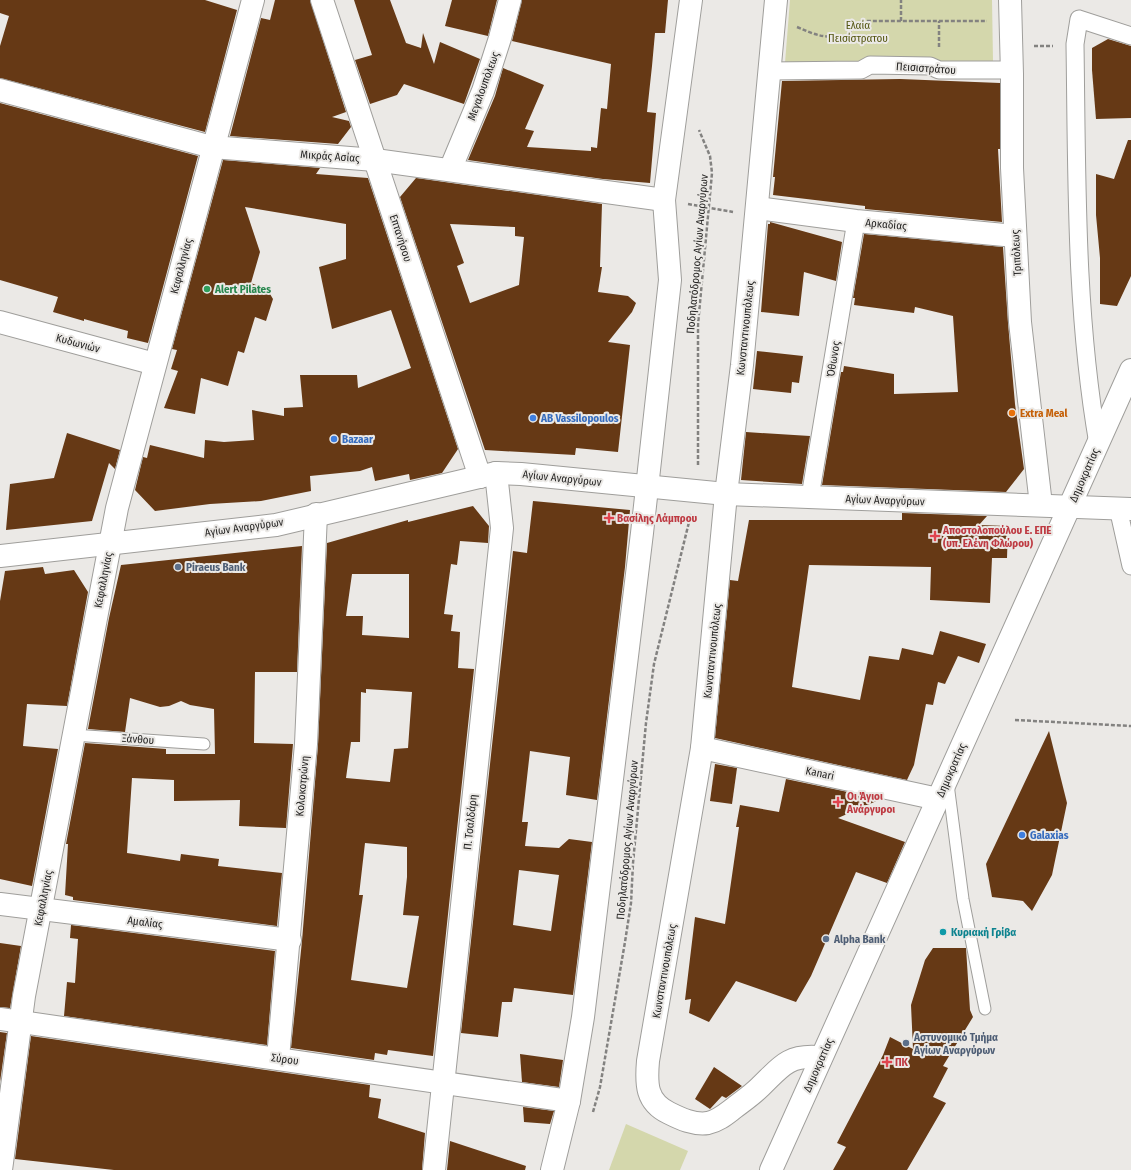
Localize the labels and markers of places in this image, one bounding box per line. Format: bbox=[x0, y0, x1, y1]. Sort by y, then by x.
place label: Alert Pilates bbox=[214, 283, 271, 296]
marker: Alert Pilates bbox=[202, 284, 212, 294]
place label: Extra Meal bbox=[1020, 407, 1068, 420]
marker: Extra Meal bbox=[1007, 408, 1017, 418]
place label: AB Vassilopoulos bbox=[540, 412, 619, 425]
marker: AB Vassilopoulos bbox=[528, 413, 538, 423]
place label: Bazaar bbox=[342, 433, 374, 446]
marker: Bazaar bbox=[329, 434, 339, 444]
place label: Βασίλης Λάμπρου bbox=[617, 512, 698, 525]
marker: Βασίλης Λάμπρου bbox=[604, 513, 614, 523]
place label: Αποστολοπούλου Ε. ΕΠΕ (υπ. Ελένη Φλώρου) bbox=[942, 524, 1052, 550]
marker: Αποστολοπούλου Ε. ΕΠΕ (υπ. Ελένη Φλώρου) bbox=[930, 531, 940, 541]
place label: Piraeus Bank bbox=[186, 561, 246, 574]
marker: Piraeus Bank bbox=[173, 562, 183, 572]
place label: Οι Άγιοι Ανάργυροι bbox=[846, 790, 895, 816]
marker: Οι Άγιοι Ανάργυροι bbox=[832, 796, 844, 808]
place label: Galaxias bbox=[1030, 829, 1069, 842]
marker: Galaxias bbox=[1017, 830, 1027, 840]
place label: Κυριακή Γρίβα bbox=[951, 926, 1016, 939]
marker: Κυριακή Γρίβα bbox=[938, 927, 948, 937]
place label: Alpha Bank bbox=[833, 933, 886, 946]
marker: Alpha Bank bbox=[821, 934, 831, 944]
place label: Αστυνομικό Τμήμα Αγίων Αναργύρων bbox=[913, 1031, 998, 1057]
marker: Αστυνομικό Τμήμα Αγίων Αναργύρων bbox=[901, 1038, 911, 1048]
place label: ΠΚ bbox=[895, 1056, 909, 1069]
marker: ΠΚ bbox=[882, 1057, 892, 1067]

